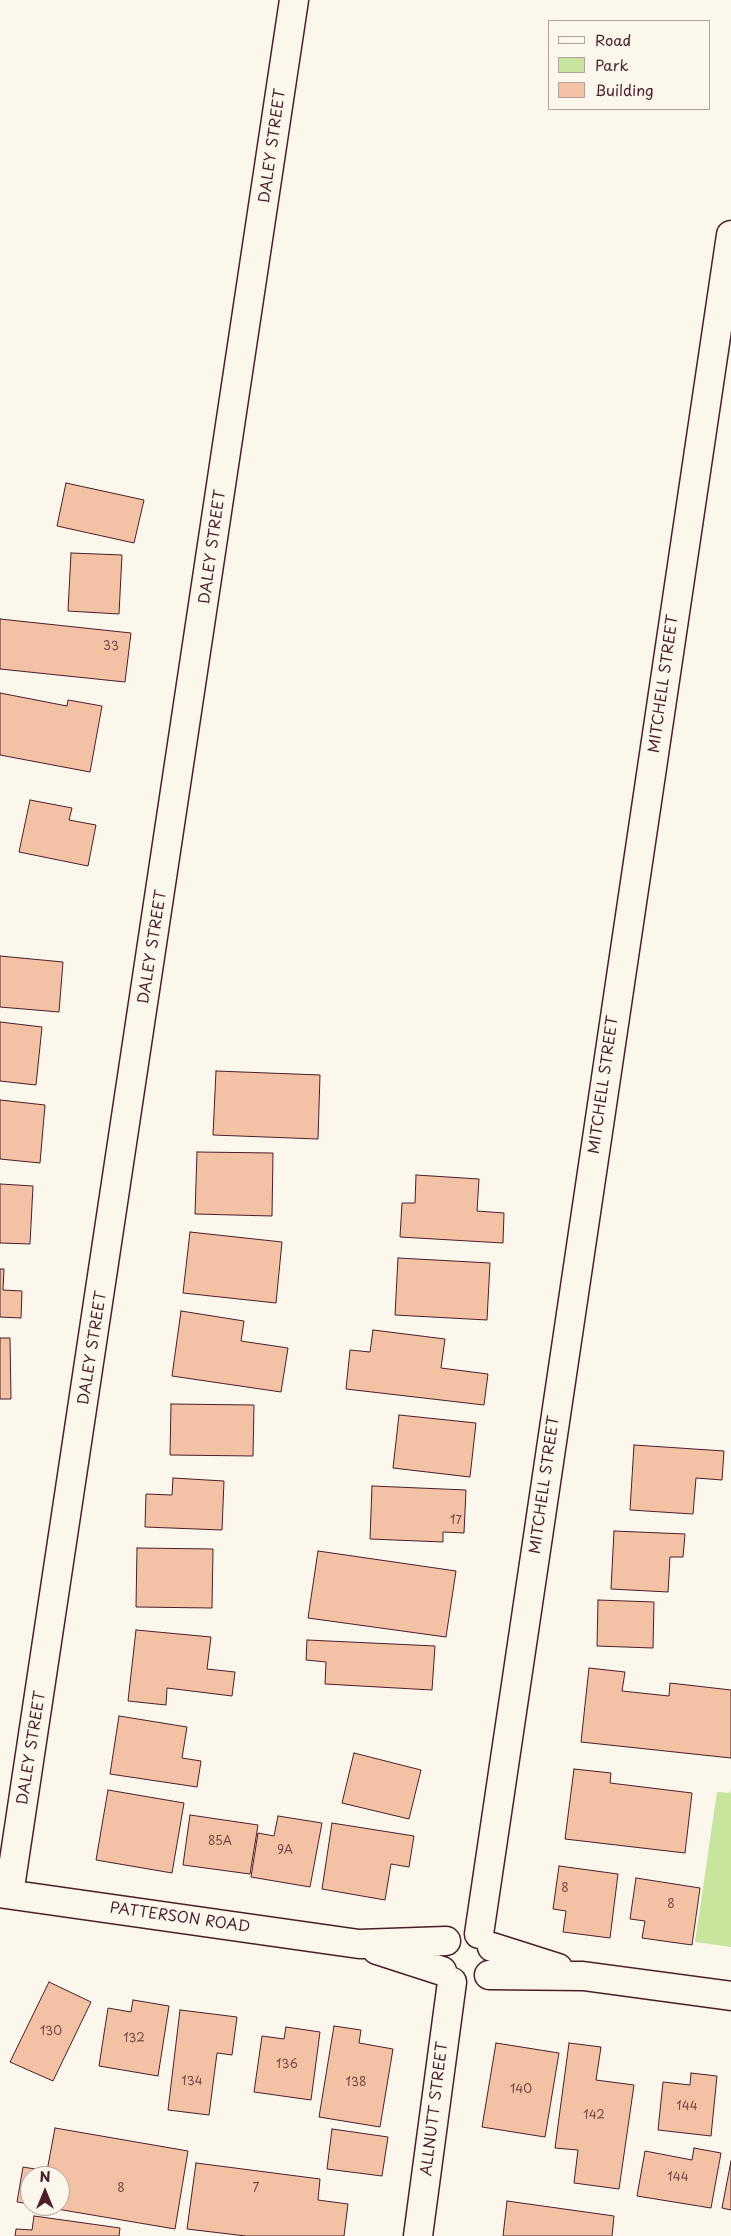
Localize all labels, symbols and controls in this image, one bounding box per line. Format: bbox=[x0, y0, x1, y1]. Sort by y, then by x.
legend bbox=[548, 20, 711, 110]
text: Road bbox=[595, 28, 631, 51]
text: Park bbox=[595, 53, 629, 76]
text: Building bbox=[595, 78, 654, 101]
street label: DALEY STREET bbox=[256, 88, 290, 204]
street label: DALEY STREET bbox=[196, 489, 230, 605]
street label: MITCHELL STREET bbox=[645, 614, 683, 754]
house number: 33 bbox=[103, 640, 119, 654]
street label: DALEY STREET bbox=[135, 889, 171, 1005]
street label: MITCHELL STREET bbox=[585, 1015, 623, 1155]
street label: DALEY STREET bbox=[75, 1290, 111, 1406]
street label: MITCHELL STREET bbox=[526, 1415, 564, 1555]
house number: 17 bbox=[450, 1514, 462, 1528]
street label: DALEY STREET bbox=[14, 1690, 50, 1806]
house number: 85A bbox=[208, 1835, 232, 1849]
house number: 9A bbox=[277, 1844, 293, 1858]
house number: 8 bbox=[561, 1882, 569, 1896]
house number: 8 bbox=[667, 1898, 675, 1912]
street label: PATTERSON ROAD bbox=[109, 1899, 251, 1937]
house number: 130 bbox=[40, 2025, 62, 2039]
house number: 132 bbox=[123, 2032, 145, 2046]
street label: ALLNUTT STREET bbox=[418, 2041, 452, 2177]
house number: 136 bbox=[276, 2058, 298, 2072]
house number: 134 bbox=[181, 2075, 203, 2089]
house number: 138 bbox=[346, 2076, 366, 2090]
house number: 140 bbox=[510, 2083, 532, 2097]
house number: 144 bbox=[676, 2100, 698, 2114]
house number: 142 bbox=[583, 2109, 605, 2123]
north arrow bbox=[20, 2166, 70, 2216]
text: N bbox=[39, 2166, 51, 2187]
house number: 144 bbox=[667, 2171, 689, 2185]
house number: 8 bbox=[117, 2182, 125, 2196]
house number: 7 bbox=[253, 2182, 259, 2196]

